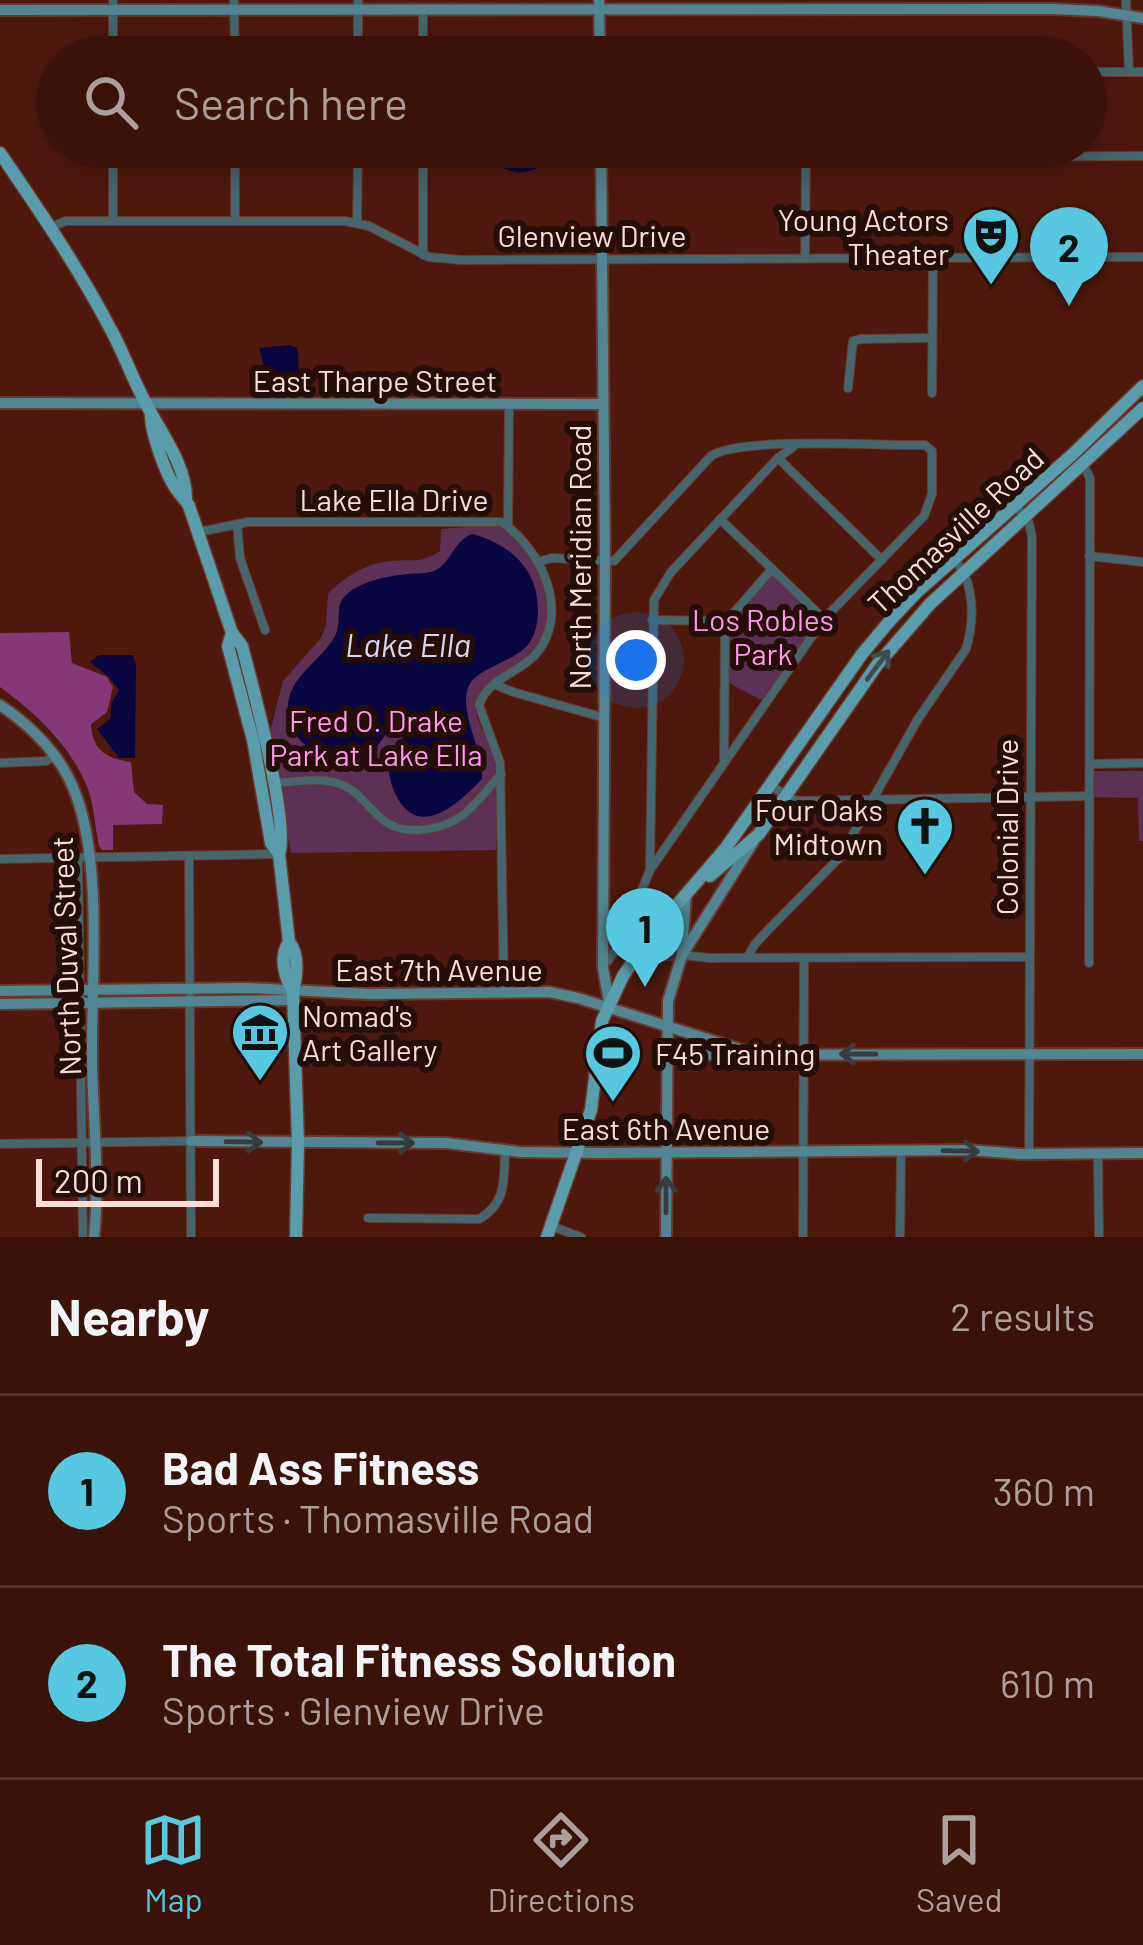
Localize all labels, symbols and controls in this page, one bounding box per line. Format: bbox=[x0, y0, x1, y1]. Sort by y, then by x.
search box bbox=[36, 36, 1107, 168]
icon: search bbox=[78, 69, 144, 135]
text: Search here bbox=[174, 75, 408, 129]
place label: Young Actors Theater bbox=[778, 201, 949, 271]
theatre icon: Young Actors Theater bbox=[960, 205, 1022, 287]
pin: 2 bbox=[1030, 207, 1108, 306]
street label: Glenview Drive bbox=[497, 217, 687, 253]
street label: East Tharpe Street bbox=[253, 362, 497, 398]
street label: North Meridian Road bbox=[561, 425, 597, 689]
street label: Thomasville Road bbox=[860, 439, 1050, 621]
street label: Lake Ella Drive bbox=[300, 481, 488, 517]
park label: Los Robles Park bbox=[692, 601, 834, 671]
water label: Lake Ella bbox=[345, 624, 471, 664]
your location bbox=[606, 630, 666, 690]
one-way arrow bbox=[864, 650, 890, 682]
park label: Fred O. Drake Park at Lake Ella bbox=[269, 702, 483, 772]
street label: Colonial Drive bbox=[988, 739, 1024, 915]
place label: Four Oaks Midtown bbox=[755, 791, 883, 861]
church icon: Four Oaks Midtown bbox=[894, 795, 956, 877]
street label: North Duval Street bbox=[43, 836, 87, 1076]
pin: 1 bbox=[606, 888, 684, 987]
street label: East 7th Avenue bbox=[335, 951, 543, 987]
place label: Nomad's Art Gallery bbox=[302, 997, 438, 1067]
museum icon: Nomad's Art Gallery bbox=[229, 1001, 291, 1083]
sports icon: F45 Training bbox=[582, 1022, 644, 1104]
place label: F45 Training bbox=[655, 1035, 815, 1071]
one-way arrow bbox=[839, 1043, 878, 1065]
street label: East 6th Avenue bbox=[562, 1110, 770, 1146]
one-way arrow bbox=[224, 1131, 263, 1153]
one-way arrow bbox=[376, 1132, 415, 1154]
one-way arrow bbox=[941, 1139, 980, 1162]
scale bar bbox=[36, 1153, 219, 1206]
text: 200 m bbox=[54, 1160, 143, 1200]
one-way arrow bbox=[655, 1176, 677, 1215]
text: Nearby bbox=[48, 1285, 209, 1346]
text: 2 results bbox=[950, 1292, 1095, 1339]
text: Bad Ass Fitness bbox=[162, 1440, 479, 1494]
text: 1 bbox=[80, 1467, 94, 1514]
text: 360 m bbox=[993, 1467, 1095, 1514]
text: Sports · Thomasville Road bbox=[162, 1494, 594, 1541]
text: The Total Fitness Solution bbox=[162, 1632, 676, 1686]
text: 2 bbox=[76, 1659, 98, 1706]
text: 610 m bbox=[1000, 1659, 1095, 1706]
text: Sports · Glenview Drive bbox=[162, 1686, 545, 1733]
tab: Map bbox=[140, 1807, 206, 1919]
tab: Directions bbox=[487, 1807, 635, 1919]
tab: Saved bbox=[916, 1807, 1003, 1919]

